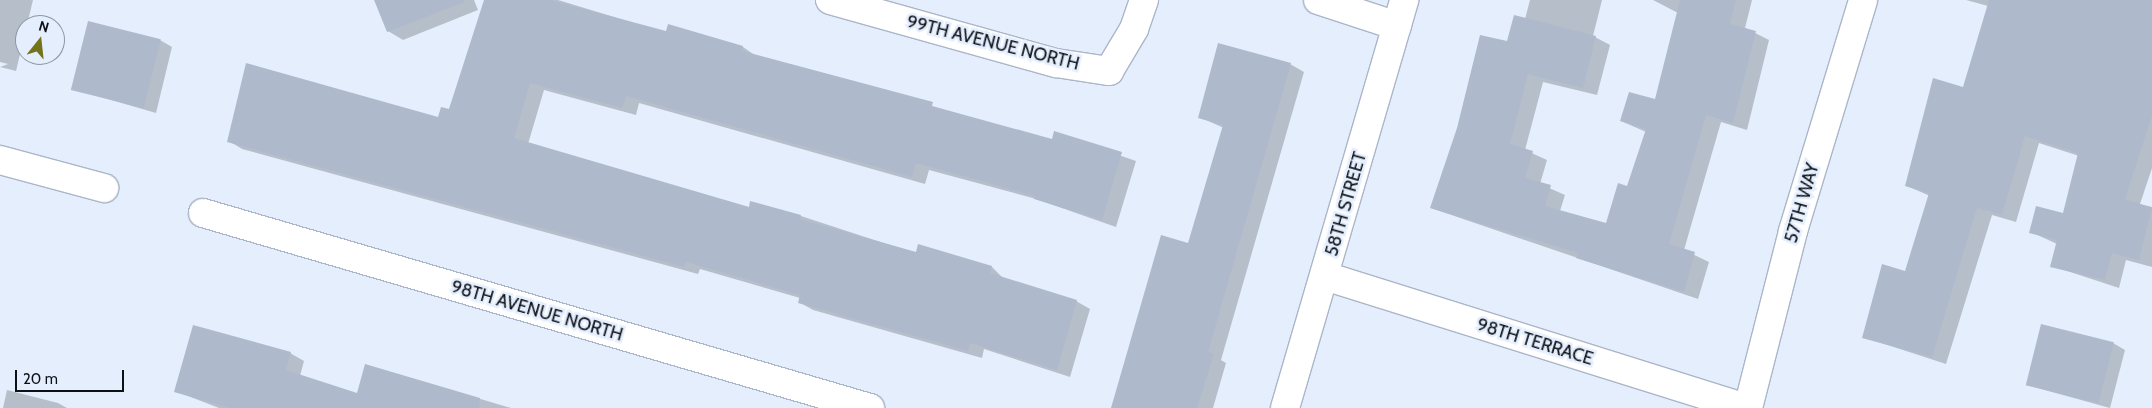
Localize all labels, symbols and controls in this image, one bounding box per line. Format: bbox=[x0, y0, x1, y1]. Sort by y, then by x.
street label: 99TH AVENUE NORTH bbox=[904, 11, 1082, 75]
north arrow bbox=[15, 15, 65, 65]
text: N bbox=[37, 17, 51, 37]
street label: 58TH STREET bbox=[1321, 149, 1371, 259]
street label: 57TH WAY bbox=[1780, 161, 1824, 245]
street label: 98TH AVENUE NORTH bbox=[449, 276, 625, 346]
street label: 98TH TERRACE bbox=[1474, 314, 1596, 370]
scale bar bbox=[18, 360, 126, 392]
text: 20 m bbox=[23, 370, 58, 388]

